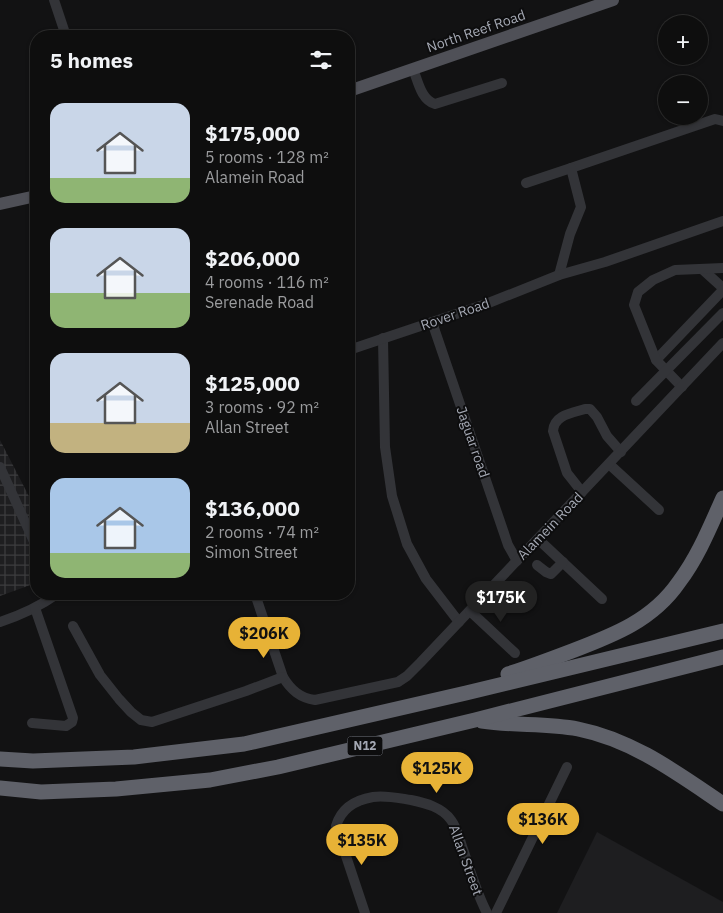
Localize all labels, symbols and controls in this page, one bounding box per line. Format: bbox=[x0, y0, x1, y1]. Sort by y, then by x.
street label: North Reef Road bbox=[424, 6, 528, 56]
map controls bbox=[658, 15, 708, 125]
button: + bbox=[658, 15, 708, 65]
text: 5 homes bbox=[50, 46, 133, 74]
icon: filters bbox=[307, 46, 335, 74]
button: − bbox=[658, 75, 708, 125]
text: $175,000 bbox=[205, 119, 300, 147]
icon: home bbox=[90, 123, 150, 183]
text: 5 rooms · 128 m² bbox=[205, 147, 329, 167]
text: Alamein Road bbox=[205, 167, 305, 187]
text: $206,000 bbox=[205, 244, 300, 272]
icon: home bbox=[90, 248, 150, 308]
text: 4 rooms · 116 m² bbox=[205, 272, 329, 292]
text: Serenade Road bbox=[205, 292, 314, 312]
street label: Rover Road bbox=[418, 294, 492, 334]
text: $125,000 bbox=[205, 369, 300, 397]
icon: home bbox=[90, 373, 150, 433]
text: 3 rooms · 92 m² bbox=[205, 397, 319, 417]
street label: Jaguar road bbox=[452, 404, 494, 480]
text: Allan Street bbox=[205, 417, 289, 437]
street label: Alamein Road bbox=[513, 488, 587, 564]
text: $136,000 bbox=[205, 494, 300, 522]
icon: home bbox=[90, 498, 150, 558]
text: 2 rooms · 74 m² bbox=[205, 522, 319, 542]
text: Simon Street bbox=[205, 542, 298, 562]
pin: $175K bbox=[466, 580, 536, 623]
text: $175K bbox=[476, 587, 526, 607]
pin: $206K bbox=[229, 616, 299, 659]
text: $206K bbox=[239, 623, 289, 643]
road number: N12 bbox=[348, 736, 382, 756]
pin: $125K bbox=[402, 752, 472, 794]
text: $125K bbox=[412, 758, 462, 778]
pin: $136K bbox=[508, 802, 578, 845]
text: $136K bbox=[518, 809, 568, 829]
street label: Allan Street bbox=[445, 822, 487, 898]
pin: $135K bbox=[327, 824, 397, 866]
text: $135K bbox=[337, 830, 387, 850]

